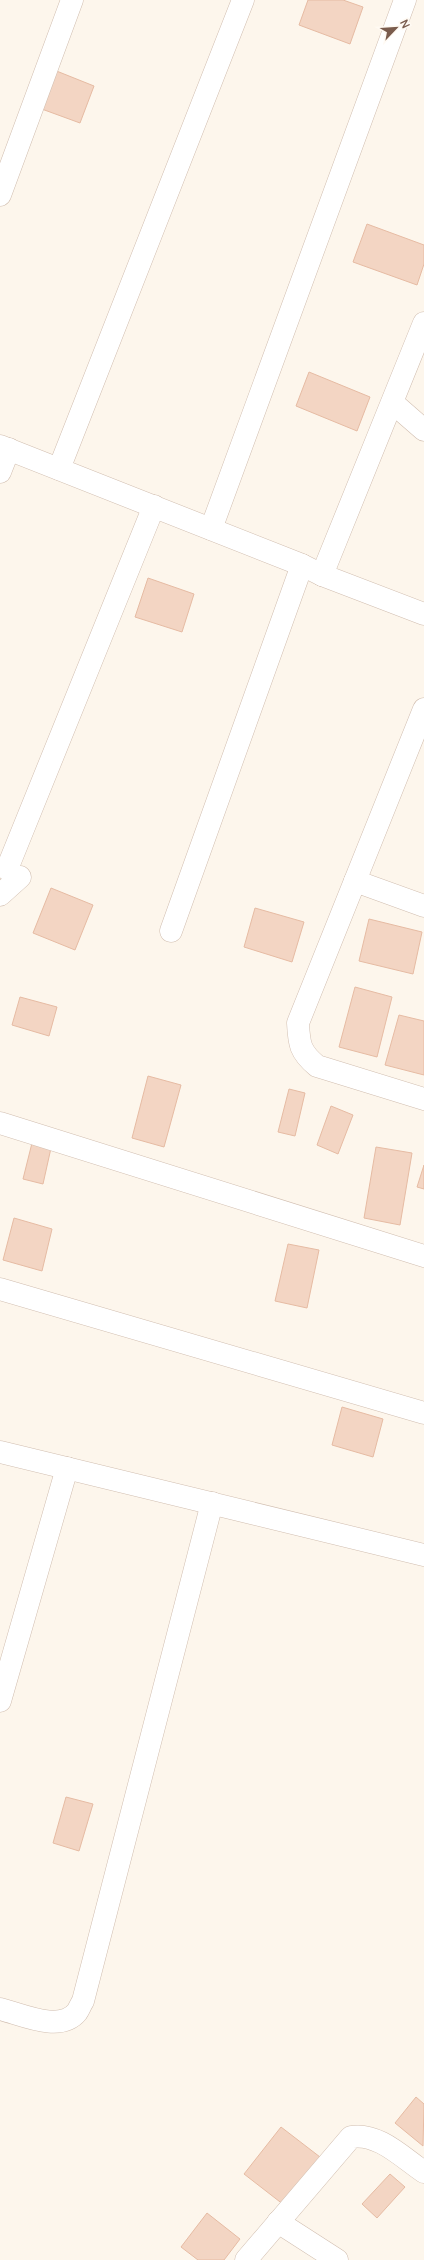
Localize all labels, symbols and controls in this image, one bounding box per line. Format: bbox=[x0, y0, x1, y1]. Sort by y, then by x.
north arrow bbox=[376, 8, 416, 48]
text: N bbox=[397, 17, 414, 30]

